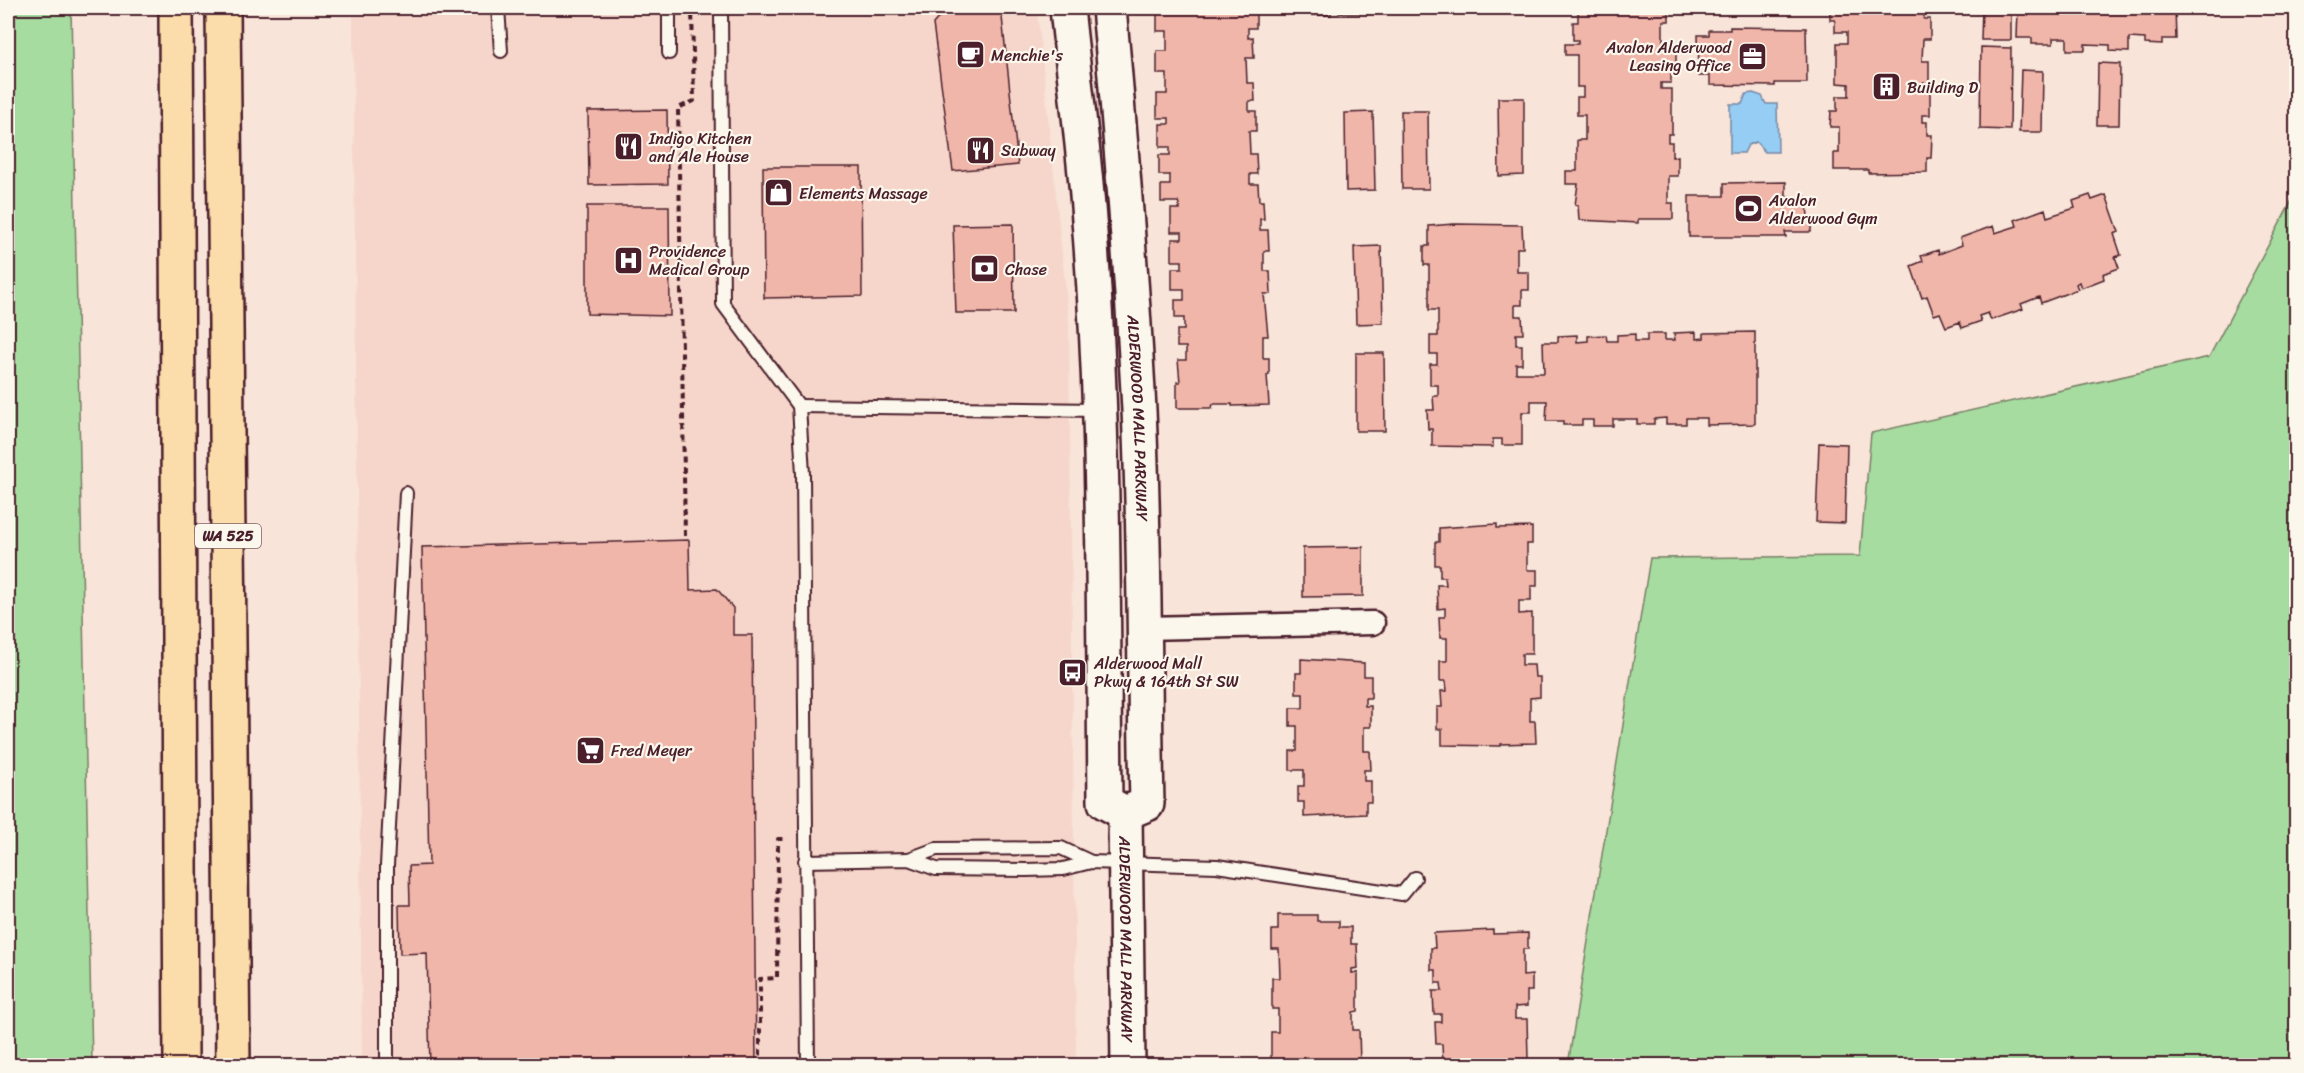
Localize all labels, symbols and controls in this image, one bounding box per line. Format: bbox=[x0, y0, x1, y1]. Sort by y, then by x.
place label: Avalon Alderwood Leasing Office bbox=[1605, 33, 1733, 80]
cafe icon: Menchie's bbox=[954, 39, 986, 71]
office icon: Avalon Alderwood Leasing Office bbox=[1736, 40, 1768, 72]
place label: Menchie's bbox=[991, 41, 1063, 70]
building icon: Building D bbox=[1870, 71, 1902, 103]
place label: Building D bbox=[1907, 73, 1978, 102]
place label: Indigo Kitchen and Ale House bbox=[648, 124, 752, 171]
restaurant icon: Indigo Kitchen and Ale House bbox=[612, 131, 644, 163]
restaurant icon: Subway bbox=[964, 134, 996, 166]
place label: Subway bbox=[1001, 136, 1056, 165]
shop icon: Elements Massage bbox=[762, 177, 794, 209]
place label: Elements Massage bbox=[799, 179, 928, 208]
place label: Avalon Alderwood Gym bbox=[1768, 186, 1877, 233]
sports icon: Avalon Alderwood Gym bbox=[1732, 193, 1764, 225]
place label: Providence Medical Group bbox=[649, 237, 750, 284]
hospital icon: Providence Medical Group bbox=[612, 244, 644, 276]
bank icon: Chase bbox=[968, 253, 1000, 285]
place label: Chase bbox=[1005, 255, 1047, 284]
street label: ALDERWOOD MALL PARKWAY bbox=[1118, 313, 1157, 522]
road number: WA 525 bbox=[195, 524, 261, 548]
place label: Alderwood Mall Pkwy & 164th St SW bbox=[1093, 649, 1239, 696]
bus stop icon: Alderwood Mall Pkwy & 164th St SW bbox=[1057, 656, 1089, 688]
supermarket icon: Fred Meyer bbox=[574, 734, 606, 766]
place label: Fred Meyer bbox=[611, 736, 693, 765]
street label: ALDERWOOD MALL PARKWAY bbox=[1110, 835, 1142, 1043]

